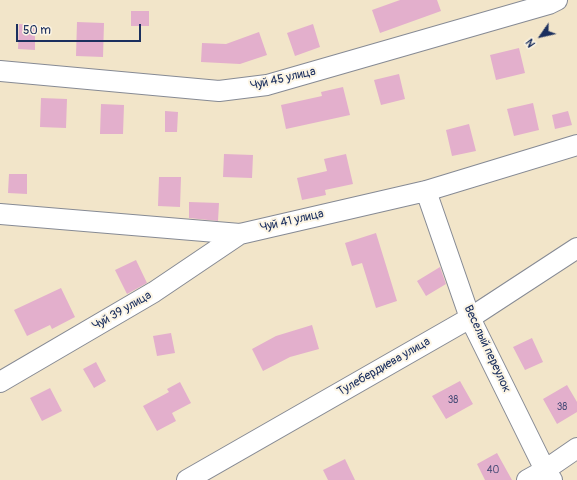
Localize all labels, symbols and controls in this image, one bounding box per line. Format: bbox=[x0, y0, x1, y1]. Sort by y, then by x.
scale bar bbox=[18, 16, 143, 42]
north arrow bbox=[521, 16, 561, 56]
text: 50 m bbox=[23, 23, 51, 38]
text: N bbox=[523, 36, 538, 50]
street label: Чуй 45 улица bbox=[249, 64, 317, 94]
street label: Чуй 41 улица bbox=[259, 207, 325, 235]
street label: Чуй 39 улица bbox=[90, 288, 154, 334]
street label: Веселый переулок bbox=[460, 303, 514, 395]
street label: Тулебердиева улица bbox=[335, 335, 433, 399]
house number: 38 bbox=[448, 394, 458, 406]
house number: 38 bbox=[557, 401, 567, 413]
house number: 40 bbox=[487, 464, 499, 476]

